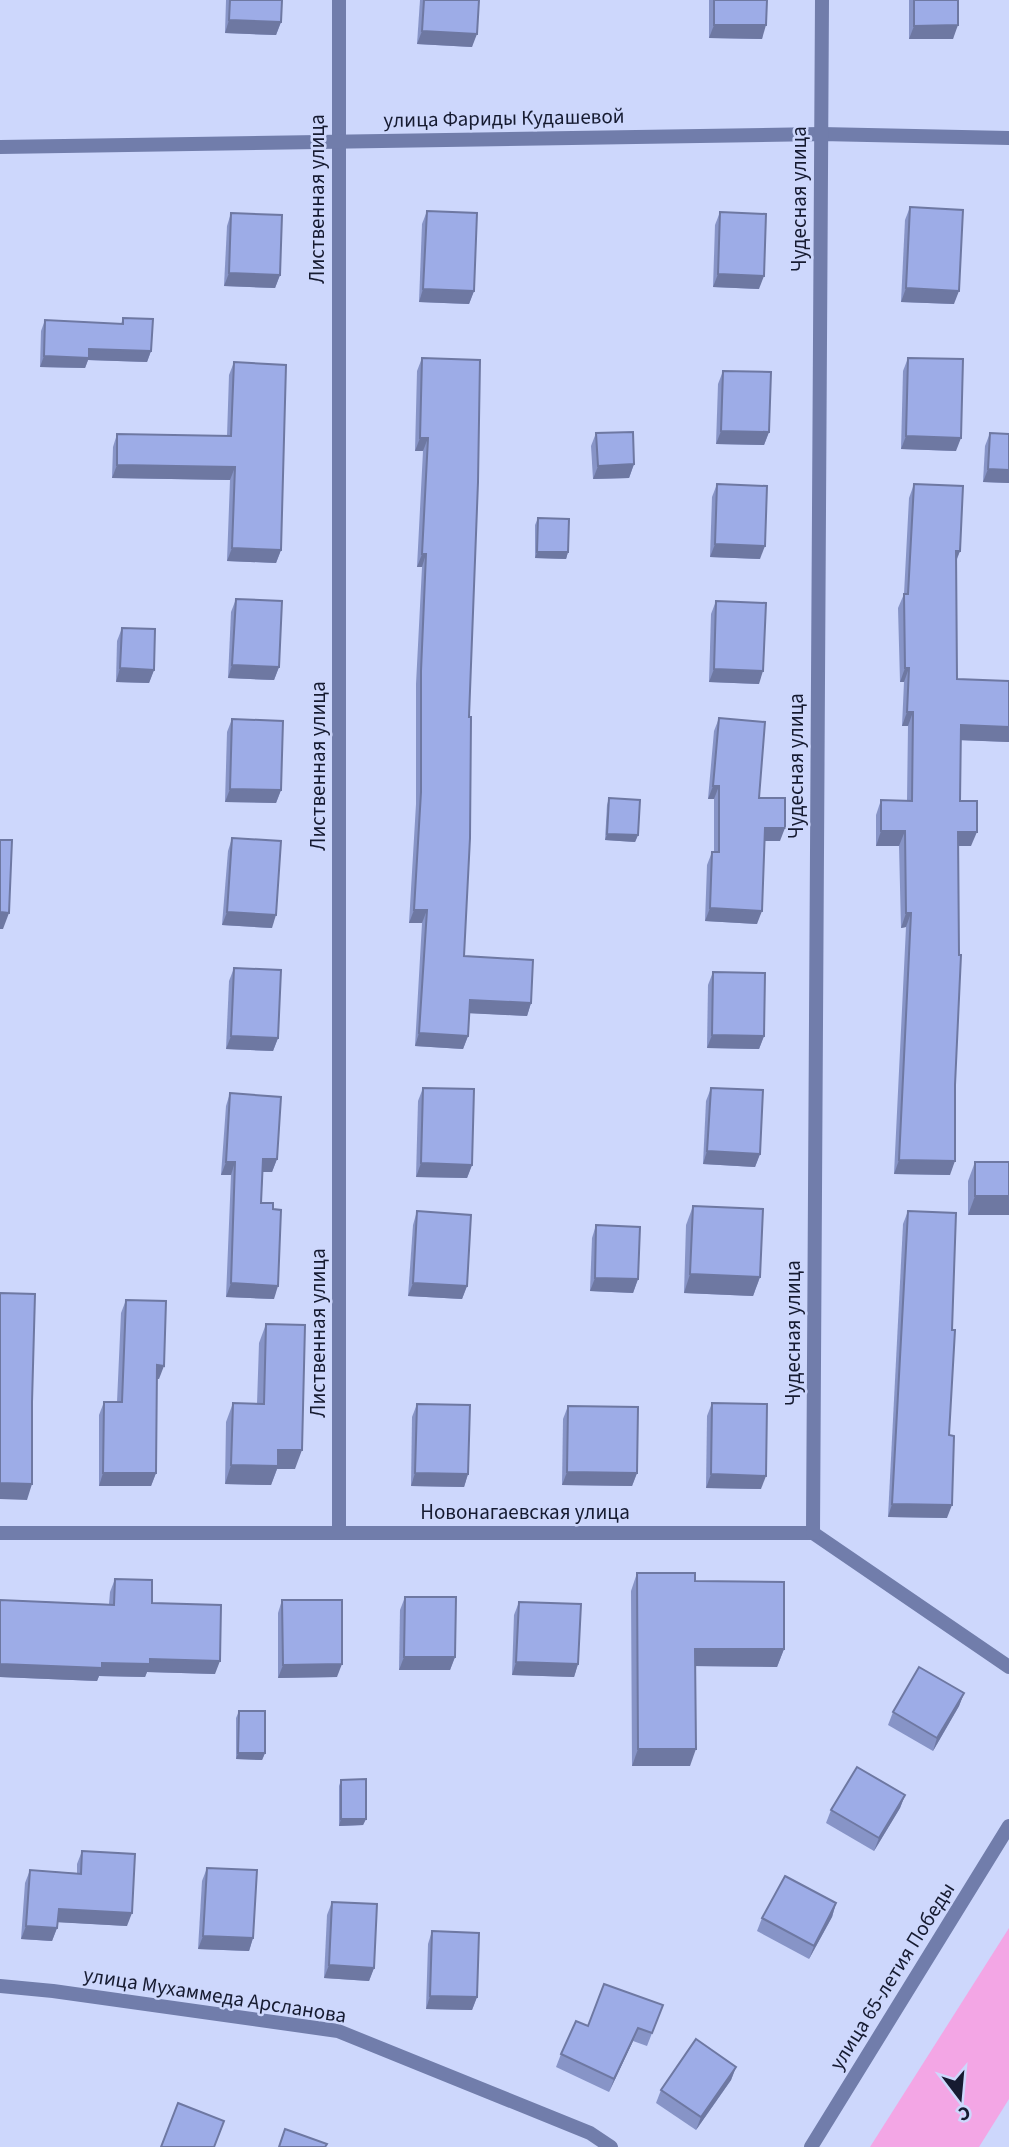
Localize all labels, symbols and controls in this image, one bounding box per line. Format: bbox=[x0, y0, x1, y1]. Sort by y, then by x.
street label: улица Фариды Кудашевой bbox=[383, 101, 625, 135]
street label: Лиственная улица bbox=[302, 114, 332, 284]
street label: Чудесная улица bbox=[784, 126, 814, 272]
street label: Лиственная улица bbox=[303, 681, 333, 851]
street label: Чудесная улица bbox=[781, 693, 811, 839]
street label: Лиственная улица bbox=[303, 1248, 333, 1418]
street label: Чудесная улица bbox=[778, 1260, 808, 1406]
street label: Новонагаевская улица bbox=[420, 1497, 630, 1527]
street label: улица 65-летия Победы bbox=[822, 1876, 962, 2076]
street label: улица Мухаммеда Арсланова bbox=[81, 1959, 349, 2031]
north arrow bbox=[925, 2063, 995, 2133]
text: С bbox=[955, 2098, 973, 2127]

